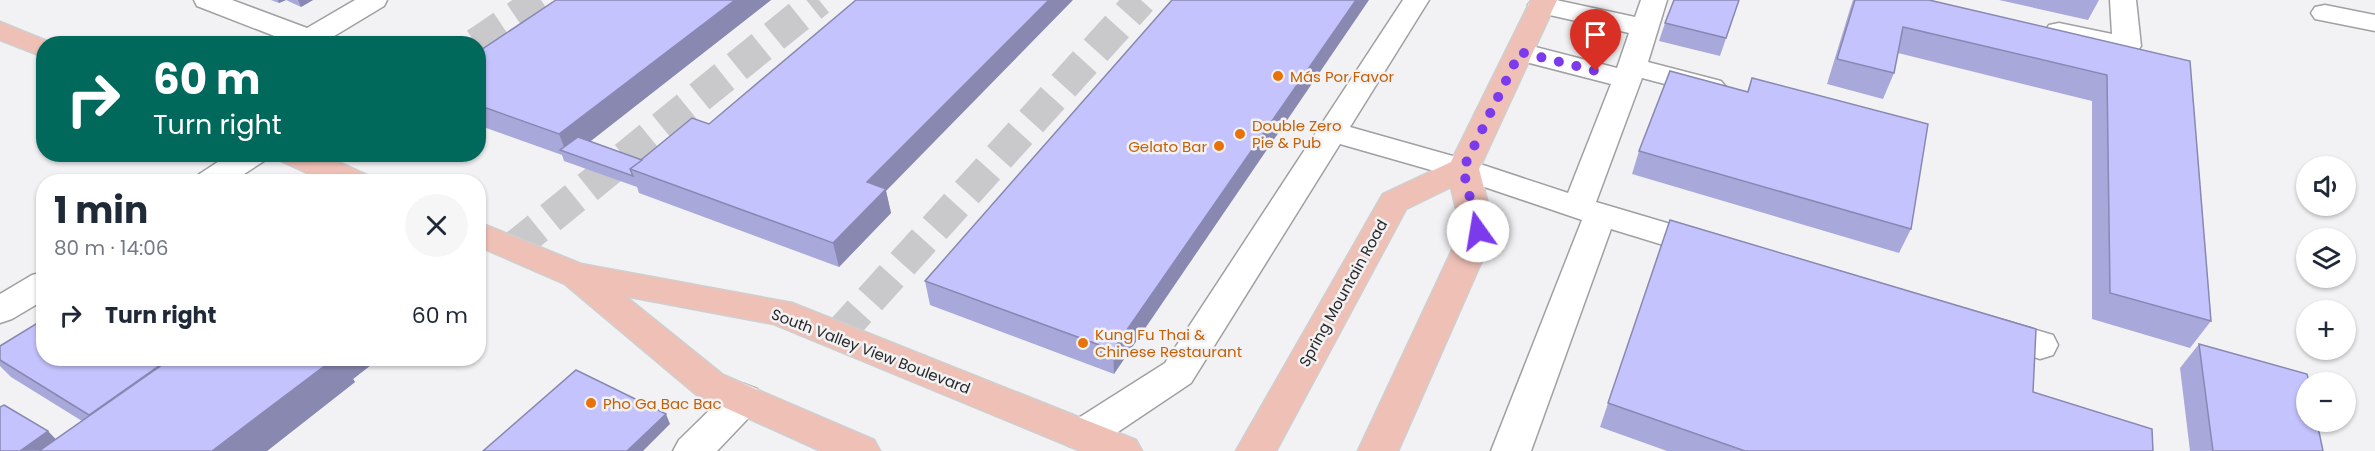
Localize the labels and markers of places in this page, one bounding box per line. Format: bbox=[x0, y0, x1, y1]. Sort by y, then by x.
pin bbox=[1570, 9, 1621, 71]
place label: Más Por Favor bbox=[1290, 66, 1394, 87]
marker: Más Por Favor bbox=[1271, 69, 1285, 83]
place label: Double Zero Pie & Pub bbox=[1252, 115, 1342, 153]
marker: Double Zero Pie & Pub bbox=[1233, 127, 1247, 141]
place label: Gelato Bar bbox=[1128, 136, 1207, 157]
marker: Gelato Bar bbox=[1212, 139, 1226, 153]
place label: Kung Fu Thai & Chinese Restaurant bbox=[1095, 324, 1242, 362]
marker: Kung Fu Thai & Chinese Restaurant bbox=[1076, 336, 1090, 350]
place label: Pho Ga Bac Bac bbox=[603, 393, 722, 414]
marker: Pho Ga Bac Bac bbox=[584, 396, 598, 410]

